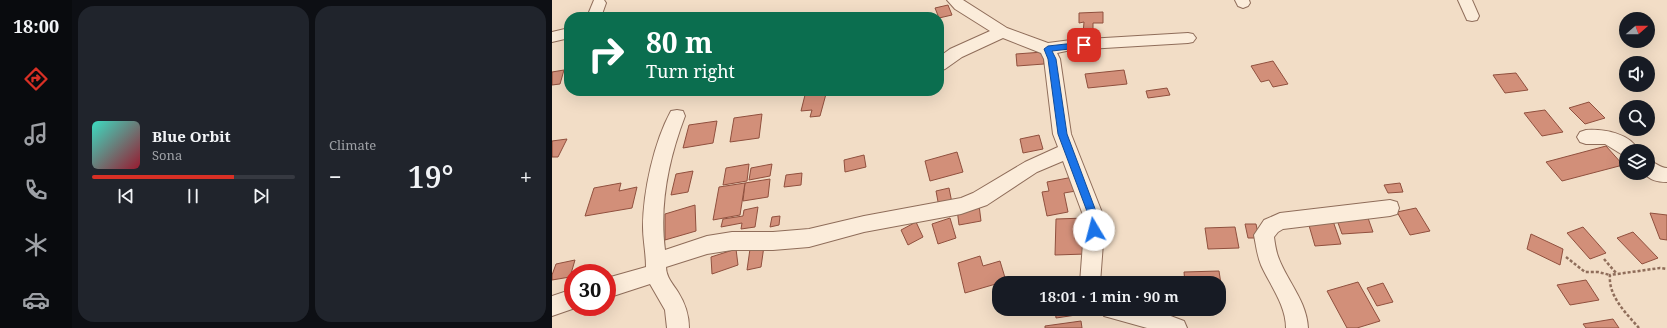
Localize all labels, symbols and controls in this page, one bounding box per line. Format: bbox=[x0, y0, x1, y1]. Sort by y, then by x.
north arrow bbox=[1619, 12, 1655, 48]
map controls bbox=[1619, 12, 1655, 180]
text: 18:00 bbox=[13, 14, 59, 38]
text: 80 m bbox=[646, 23, 713, 61]
icon: right bbox=[580, 28, 632, 80]
pin bbox=[1067, 28, 1101, 62]
icon: arrive bbox=[1073, 34, 1095, 56]
button: sound bbox=[1619, 56, 1655, 92]
text: Turn right bbox=[646, 59, 735, 83]
icon: directions bbox=[22, 65, 50, 93]
button: search bbox=[1619, 100, 1655, 136]
icon: music bbox=[22, 120, 50, 148]
text: Blue Orbit bbox=[152, 126, 231, 146]
text: Climate bbox=[329, 136, 376, 154]
button: layers bbox=[1619, 144, 1655, 180]
text: Sona bbox=[152, 146, 182, 164]
text: 19° bbox=[408, 156, 454, 197]
text: − bbox=[329, 161, 342, 191]
text: + bbox=[520, 161, 532, 191]
icon: phone bbox=[22, 176, 50, 204]
icon: previous bbox=[115, 185, 137, 207]
icon: pause bbox=[182, 185, 204, 207]
icon: next bbox=[250, 185, 272, 207]
position arrow bbox=[1073, 209, 1115, 251]
icon: climate bbox=[22, 231, 50, 259]
speed limit sign: 30 bbox=[564, 264, 616, 316]
icon: car bbox=[22, 286, 50, 314]
text: 18:01 · 1 min · 90 m bbox=[1039, 286, 1179, 306]

